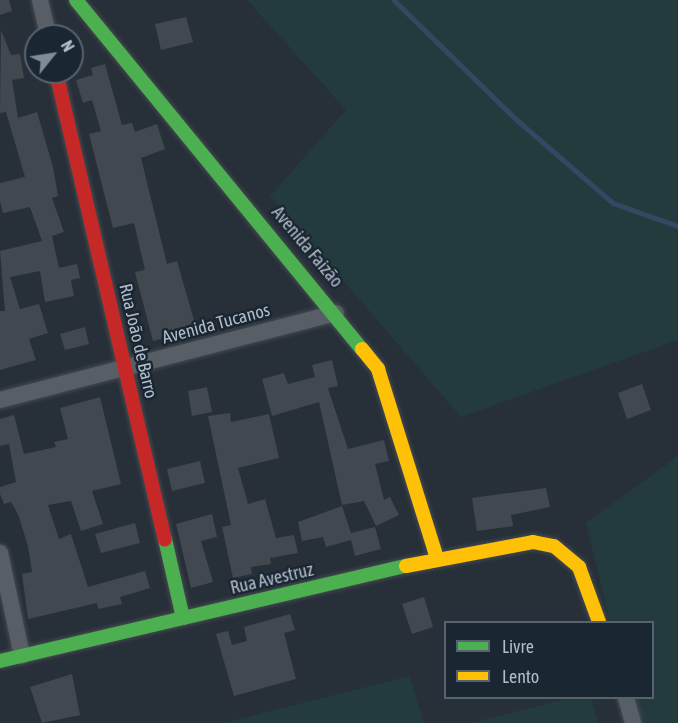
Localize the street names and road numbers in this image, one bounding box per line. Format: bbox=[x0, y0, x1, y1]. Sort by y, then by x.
street label: Avenida Faizão bbox=[267, 202, 347, 292]
street label: Rua João de Barro bbox=[114, 281, 162, 401]
street label: Avenida Tucanos bbox=[160, 299, 272, 349]
street label: Rua Avestruz bbox=[228, 559, 316, 599]

